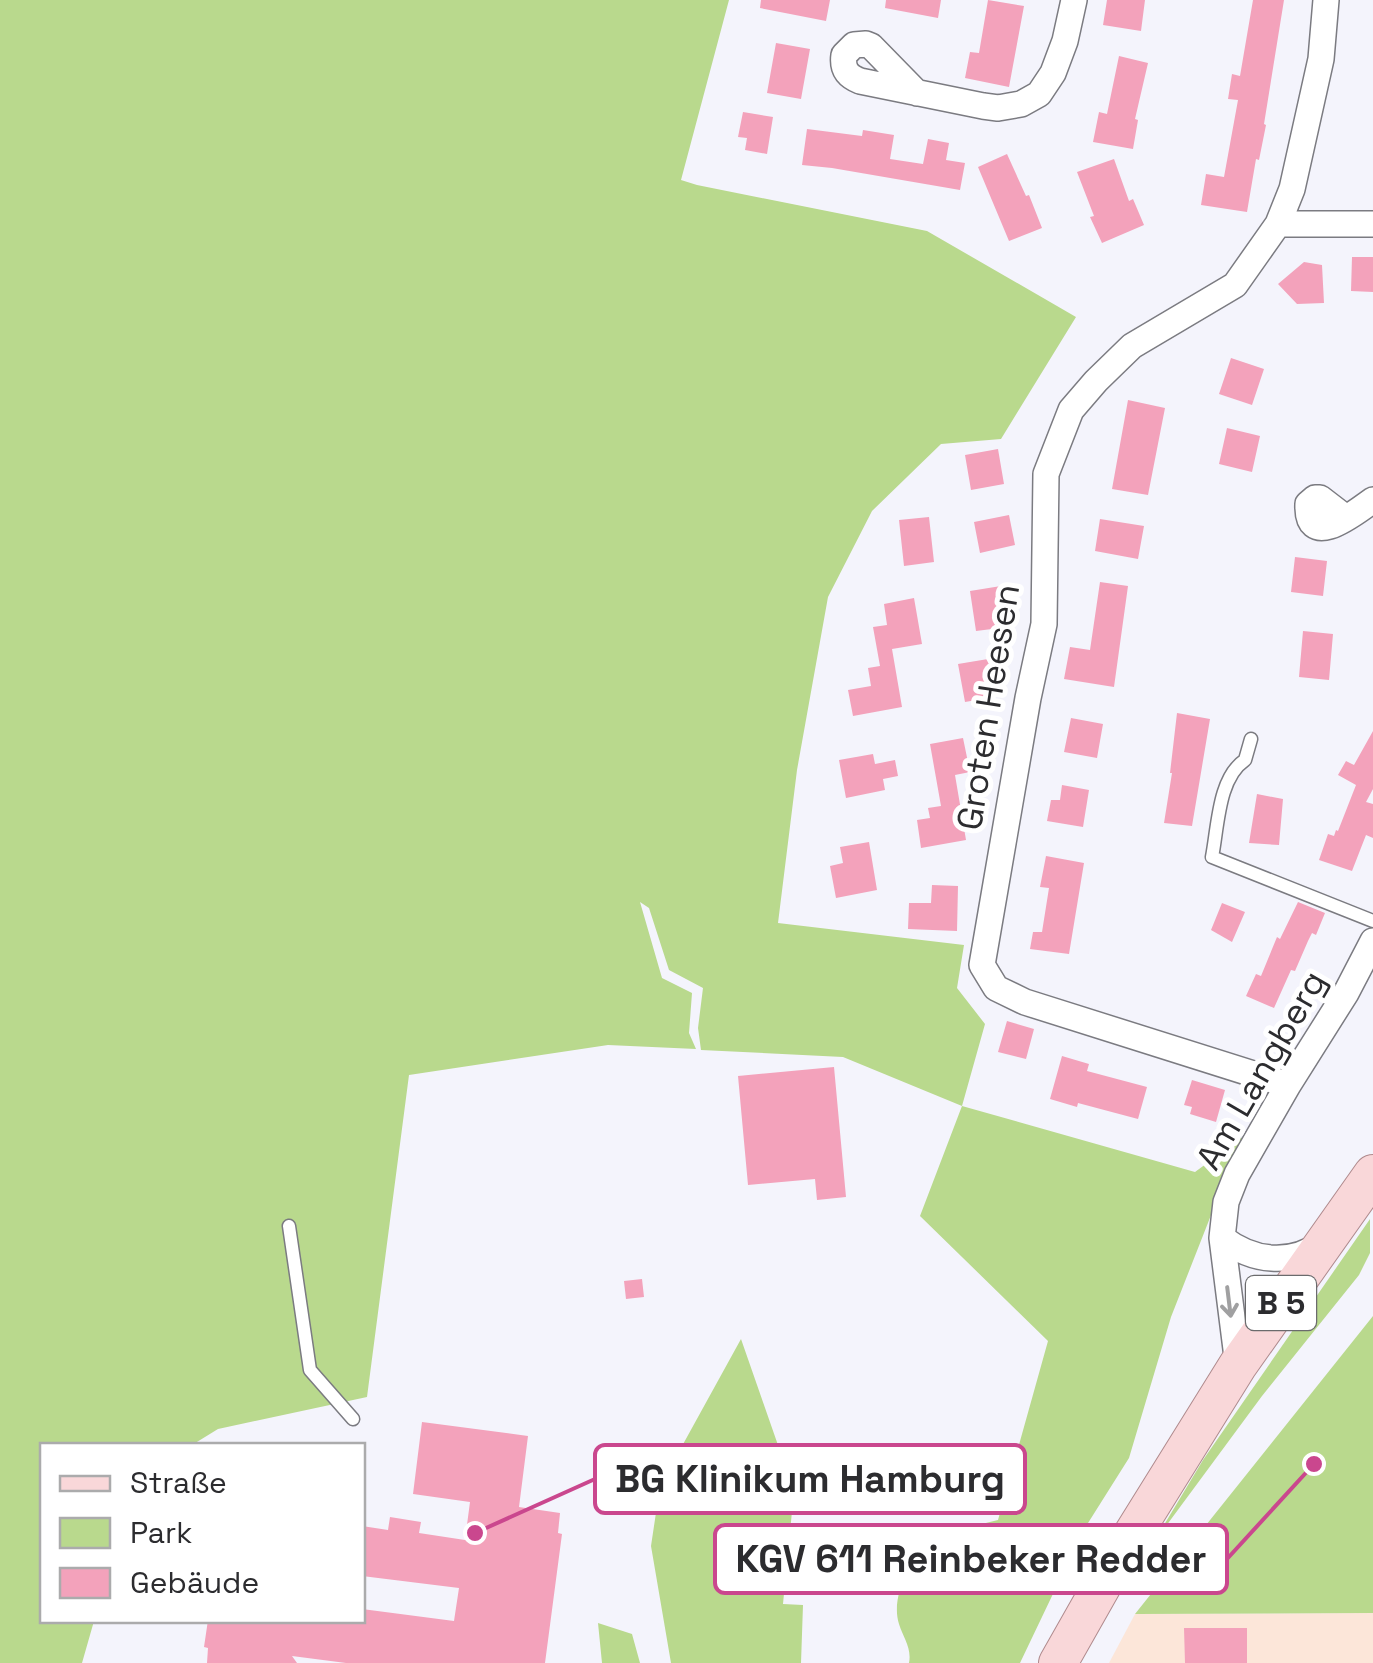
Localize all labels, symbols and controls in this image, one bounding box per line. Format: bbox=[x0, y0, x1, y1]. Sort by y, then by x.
street label: Groten Heesen bbox=[947, 581, 1029, 833]
street label: Am Langberg bbox=[1186, 963, 1336, 1177]
road number: B 5 bbox=[1246, 1276, 1316, 1330]
one-way arrow bbox=[1221, 1285, 1239, 1317]
legend bbox=[40, 1443, 365, 1623]
callout: BG Klinikum Hamburg bbox=[595, 1445, 1025, 1513]
text: BG Klinikum Hamburg bbox=[615, 1455, 1005, 1503]
text: Straße bbox=[130, 1463, 227, 1502]
text: Park bbox=[130, 1513, 192, 1552]
callout: KGV 611 Reinbeker Redder bbox=[715, 1525, 1227, 1593]
text: KGV 611 Reinbeker Redder bbox=[735, 1535, 1207, 1583]
text: Gebäude bbox=[130, 1563, 259, 1602]

